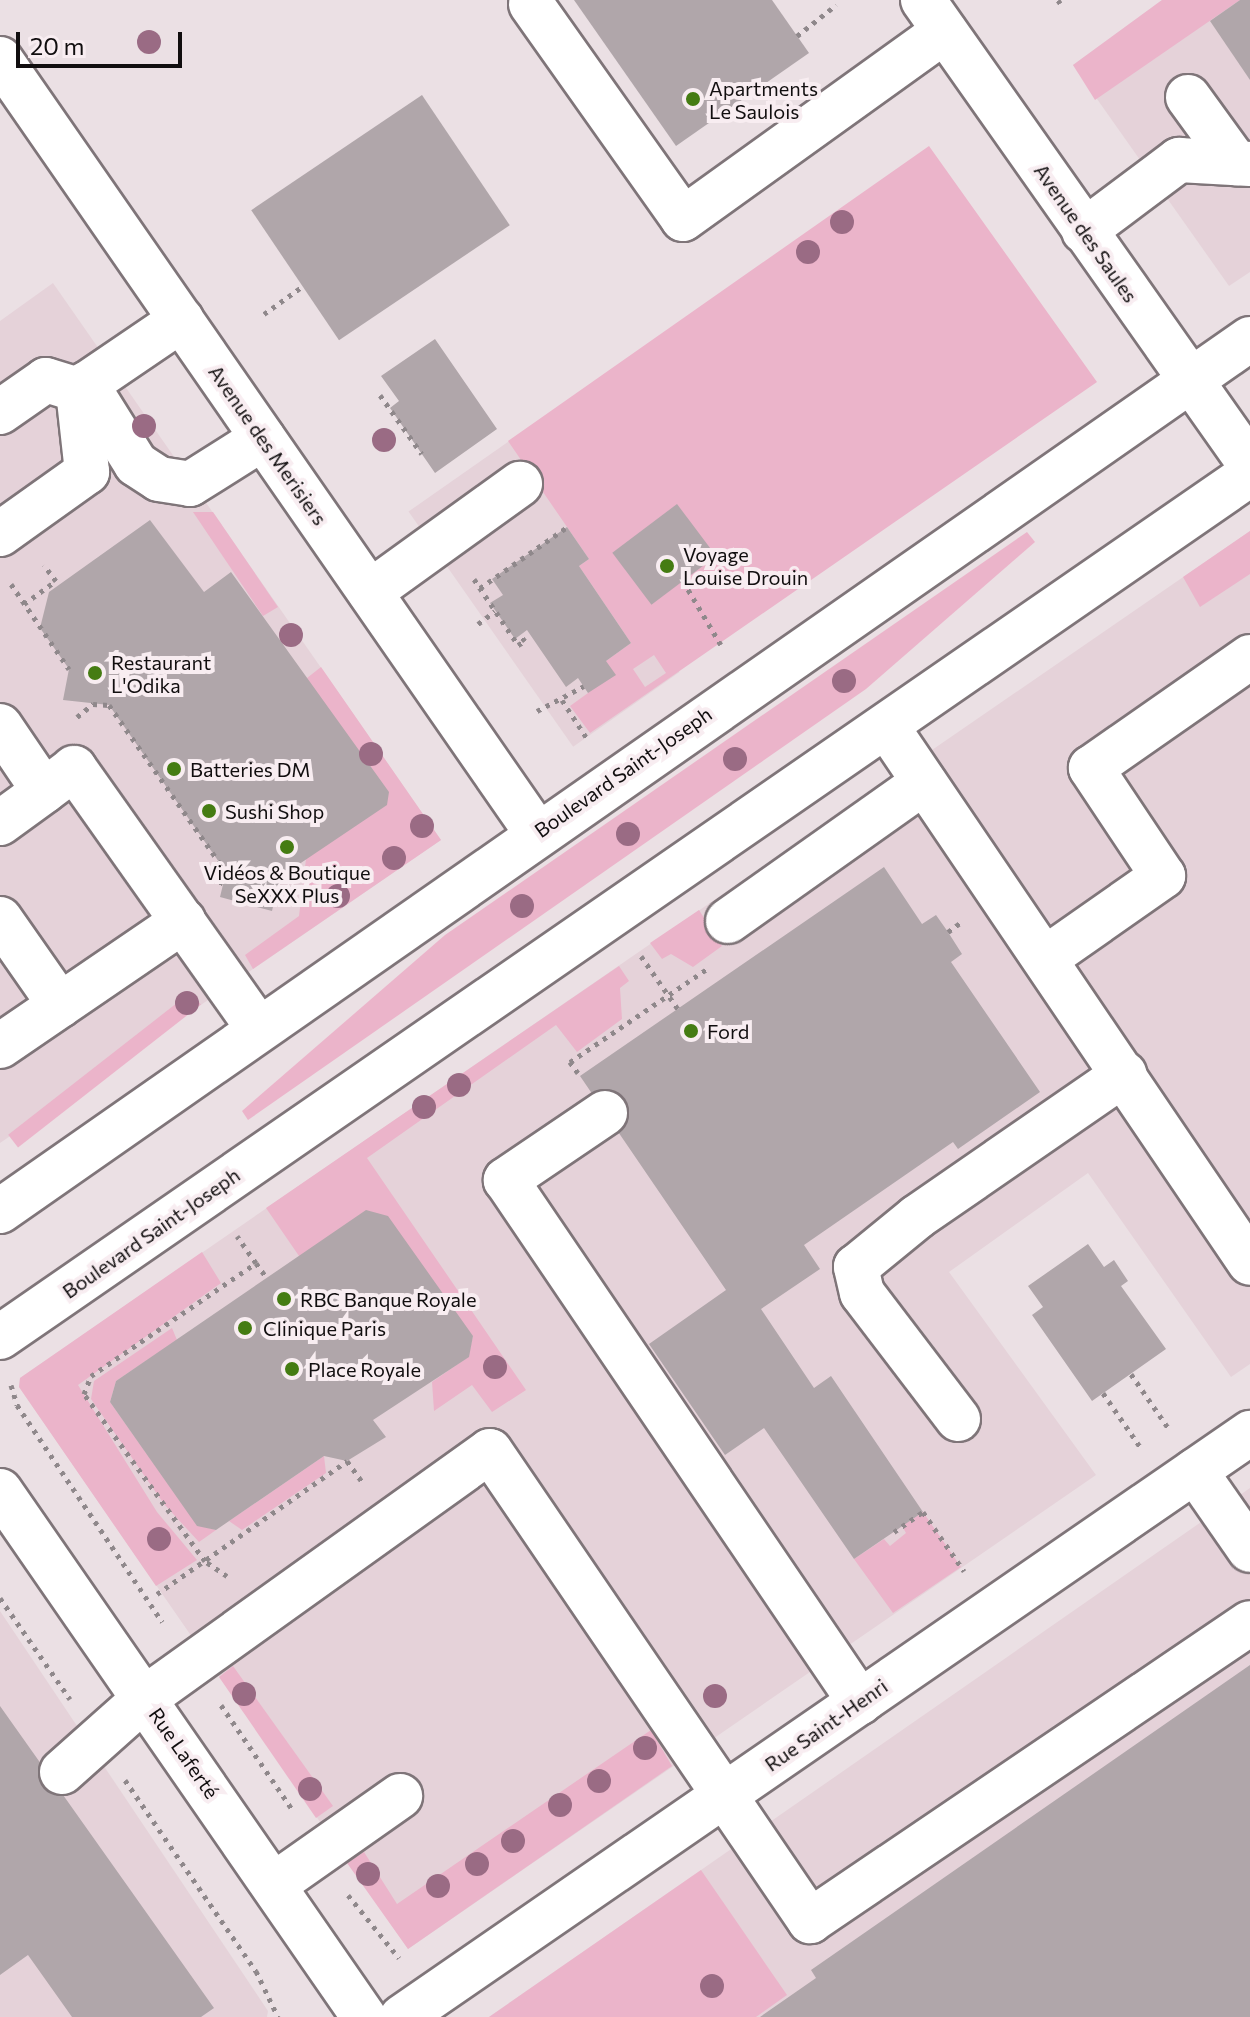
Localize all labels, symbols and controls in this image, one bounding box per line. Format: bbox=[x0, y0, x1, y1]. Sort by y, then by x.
scale bar bbox=[20, 16, 186, 66]
text: 20 m bbox=[30, 31, 84, 60]
place label: Apartments Le Saulois bbox=[709, 76, 818, 123]
marker: Apartments Le Saulois bbox=[684, 90, 702, 108]
street label: Avenue des Saules bbox=[1029, 159, 1143, 307]
street label: Avenue des Merisiers bbox=[204, 360, 332, 530]
place label: Voyage Louise Drouin bbox=[683, 542, 808, 589]
marker: Voyage Louise Drouin bbox=[658, 557, 676, 575]
place label: Restaurant L'Odika bbox=[111, 650, 211, 697]
marker: Restaurant L'Odika bbox=[86, 664, 104, 682]
street label: Boulevard Saint-Joseph bbox=[530, 702, 716, 842]
place label: Batteries DM bbox=[190, 757, 310, 781]
marker: Batteries DM bbox=[165, 760, 183, 778]
place label: Sushi Shop bbox=[225, 799, 324, 823]
marker: Sushi Shop bbox=[200, 802, 218, 820]
marker: Vidéos & Boutique SeXXX Plus bbox=[278, 838, 296, 856]
place label: Vidéos & Boutique SeXXX Plus bbox=[204, 860, 370, 907]
place label: Ford bbox=[707, 1019, 749, 1043]
marker: Ford bbox=[682, 1022, 700, 1040]
street label: Boulevard Saint-Joseph bbox=[58, 1163, 244, 1303]
place label: RBC Banque Royale bbox=[300, 1287, 476, 1311]
marker: RBC Banque Royale bbox=[275, 1290, 293, 1308]
place label: Clinique Paris bbox=[263, 1316, 386, 1340]
marker: Clinique Paris bbox=[234, 1317, 256, 1339]
place label: Place Royale bbox=[308, 1357, 421, 1381]
marker: Place Royale bbox=[283, 1360, 301, 1378]
street label: Rue Saint-Henri bbox=[760, 1674, 892, 1776]
street label: Rue Laferté bbox=[144, 1703, 224, 1803]

